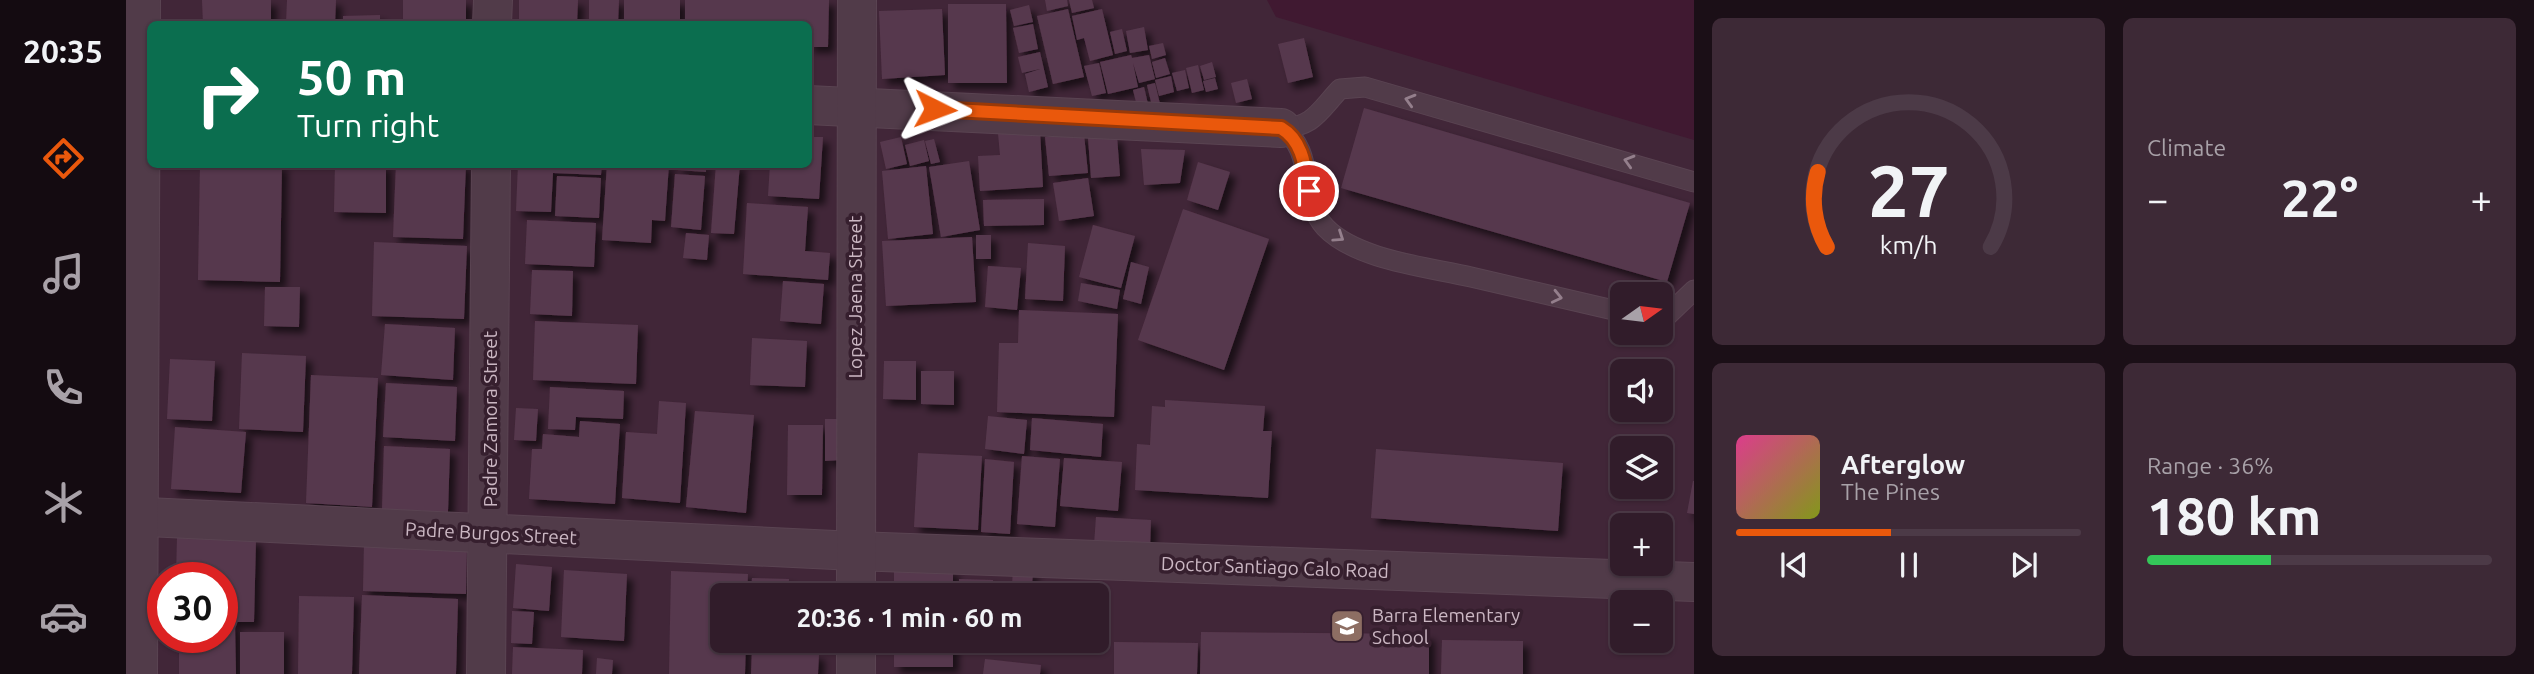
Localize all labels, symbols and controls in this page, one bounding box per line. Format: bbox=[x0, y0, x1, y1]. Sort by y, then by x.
text: 20:35 bbox=[23, 33, 103, 69]
icon: right bbox=[182, 49, 273, 140]
text: 50 m bbox=[297, 49, 406, 104]
position arrow bbox=[898, 72, 972, 146]
one-way arrow bbox=[1404, 93, 1416, 108]
text: Turn right bbox=[297, 107, 439, 143]
icon: directions bbox=[39, 134, 88, 183]
text: Climate bbox=[2147, 135, 2226, 160]
text: 27 bbox=[1867, 150, 1950, 232]
one-way arrow bbox=[1624, 155, 1636, 169]
pin bbox=[1279, 161, 1339, 221]
text: 22° bbox=[2281, 169, 2358, 227]
icon: arrive bbox=[1290, 172, 1328, 210]
text: − bbox=[2147, 178, 2168, 220]
text: + bbox=[2471, 178, 2492, 220]
street label: Lopez Jaena Street bbox=[844, 215, 866, 379]
one-way arrow bbox=[1331, 229, 1344, 241]
text: km/h bbox=[1880, 231, 1937, 259]
icon: music bbox=[39, 249, 88, 298]
north arrow bbox=[1610, 282, 1673, 345]
map controls bbox=[1610, 282, 1673, 653]
one-way arrow bbox=[1551, 289, 1563, 303]
street label: Padre Zamora Street bbox=[479, 330, 501, 507]
button: sound bbox=[1610, 359, 1673, 422]
icon: phone bbox=[39, 363, 88, 412]
button: layers bbox=[1610, 436, 1673, 499]
text: Afterglow bbox=[1841, 450, 1965, 479]
text: Range · 36% bbox=[2147, 453, 2274, 478]
icon: climate bbox=[39, 478, 88, 527]
text: The Pines bbox=[1841, 479, 1940, 504]
text: 180 km bbox=[2147, 487, 2321, 545]
button: + bbox=[1610, 513, 1673, 576]
street label: Padre Burgos Street bbox=[405, 518, 578, 549]
icon: previous bbox=[1775, 546, 1813, 584]
icon: pause bbox=[1890, 546, 1928, 584]
icon: next bbox=[2005, 546, 2043, 584]
street label: Doctor Santiago Calo Road bbox=[1161, 552, 1389, 582]
speed limit sign: 30 bbox=[147, 562, 238, 653]
button: − bbox=[1610, 590, 1673, 653]
icon: car bbox=[39, 592, 88, 641]
text: 20:36 · 1 min · 60 m bbox=[796, 603, 1023, 632]
place label: Barra Elementary School bbox=[1372, 604, 1520, 648]
school or university icon: Barra Elementary School bbox=[1328, 607, 1366, 645]

